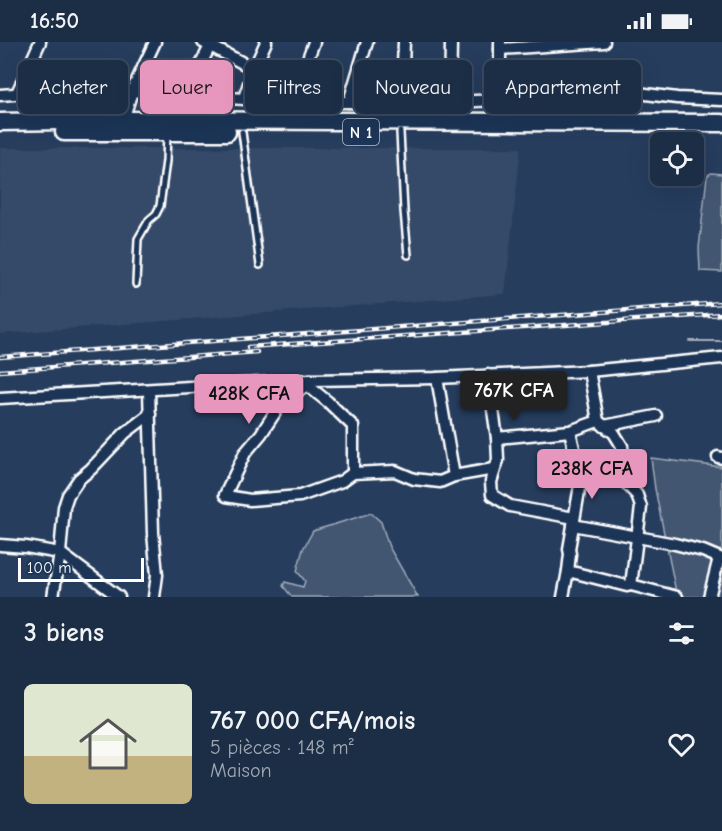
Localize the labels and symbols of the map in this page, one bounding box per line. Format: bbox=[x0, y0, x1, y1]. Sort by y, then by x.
road number: N 1 bbox=[343, 119, 379, 145]
pin: 767K CFA bbox=[452, 371, 576, 422]
pin: 428K CFA bbox=[187, 374, 311, 425]
pin: 238K CFA bbox=[530, 449, 654, 500]
scale bar bbox=[18, 555, 144, 582]

